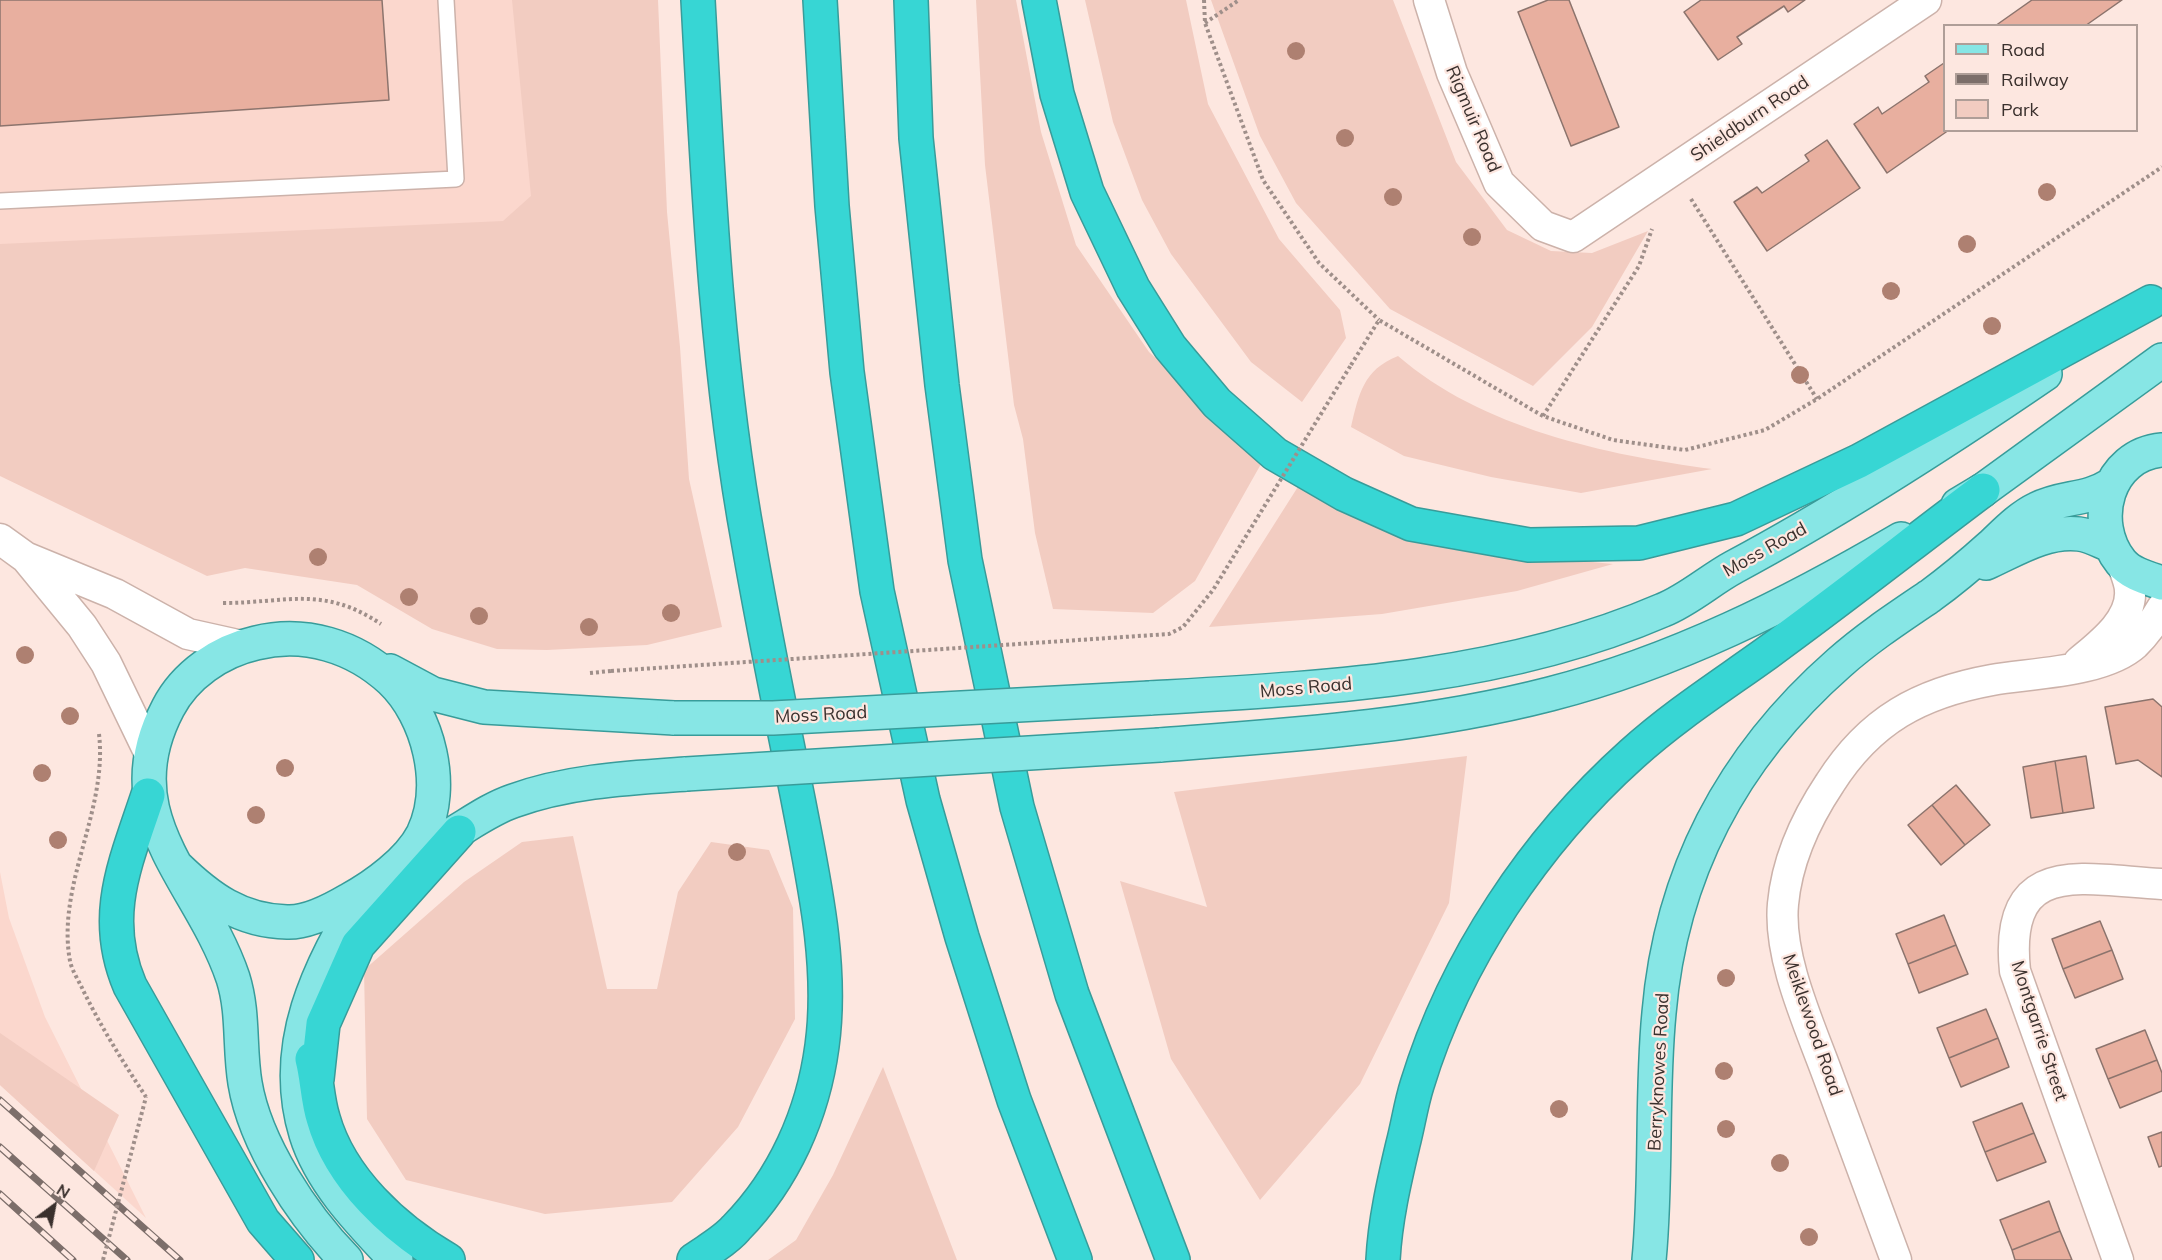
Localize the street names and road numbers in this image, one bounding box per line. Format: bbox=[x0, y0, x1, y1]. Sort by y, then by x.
street label: Rigmuir Road bbox=[1441, 63, 1505, 175]
street label: Shieldburn Road bbox=[1687, 71, 1813, 167]
street label: Moss Road bbox=[1719, 518, 1811, 582]
street label: Moss Road bbox=[1259, 673, 1353, 703]
street label: Moss Road bbox=[774, 702, 868, 728]
street label: Meiklewood Road bbox=[1778, 951, 1846, 1099]
street label: Montgarrie Street bbox=[2006, 958, 2072, 1104]
street label: Berryknowes Road bbox=[1644, 992, 1674, 1152]

